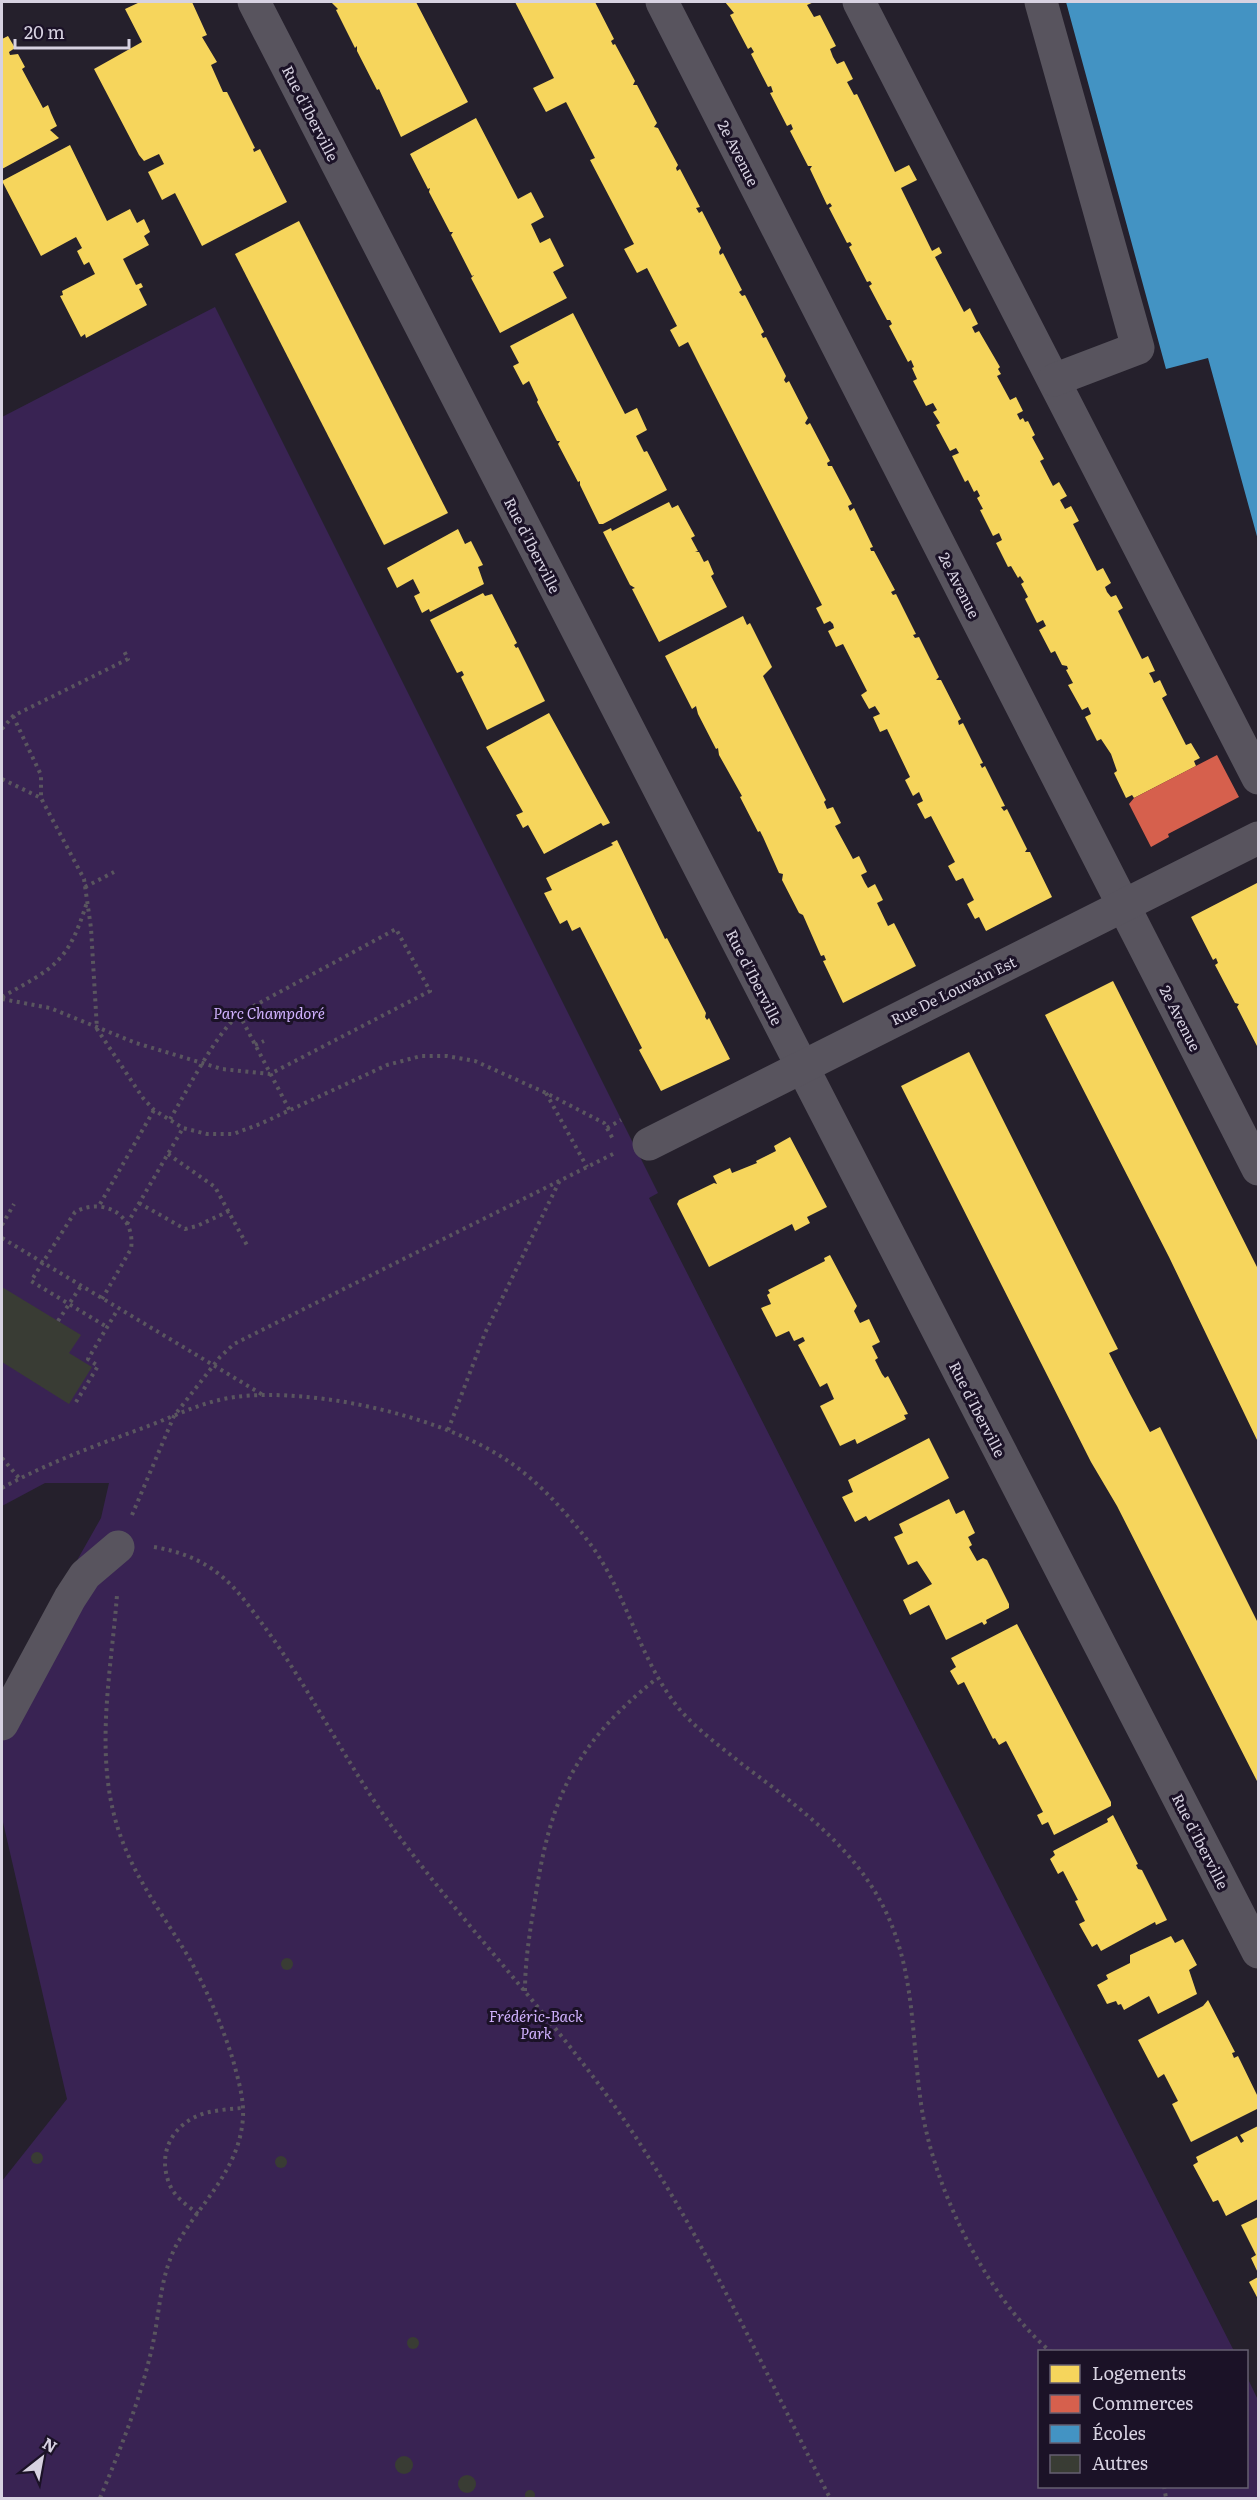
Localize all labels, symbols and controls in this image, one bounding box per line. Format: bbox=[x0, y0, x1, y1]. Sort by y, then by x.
scale bar bbox=[15, 12, 129, 50]
text: 20 m bbox=[24, 18, 65, 45]
street label: Rue d'Iberville bbox=[277, 61, 345, 165]
street label: 2e Avenue bbox=[713, 116, 765, 190]
street label: Rue d'Iberville bbox=[499, 493, 567, 597]
street label: 2e Avenue bbox=[934, 548, 986, 622]
street label: Rue d'Iberville bbox=[721, 925, 789, 1029]
street label: Rue De Louvain Est bbox=[886, 950, 1020, 1030]
street label: 2e Avenue bbox=[1155, 981, 1207, 1055]
park label: Parc Champdoré bbox=[213, 1001, 325, 1024]
street label: Rue d'Iberville bbox=[944, 1357, 1012, 1461]
street label: Rue d'Iberville bbox=[1167, 1789, 1235, 1893]
park label: Frédéric-Back Park bbox=[489, 2004, 584, 2044]
legend bbox=[1038, 2350, 1248, 2488]
text: Logements bbox=[1092, 2359, 1186, 2386]
text: Commerces bbox=[1092, 2389, 1193, 2416]
text: Écoles bbox=[1092, 2419, 1146, 2446]
north arrow bbox=[12, 2428, 72, 2488]
text: N bbox=[38, 2431, 62, 2458]
text: Autres bbox=[1092, 2449, 1148, 2476]

